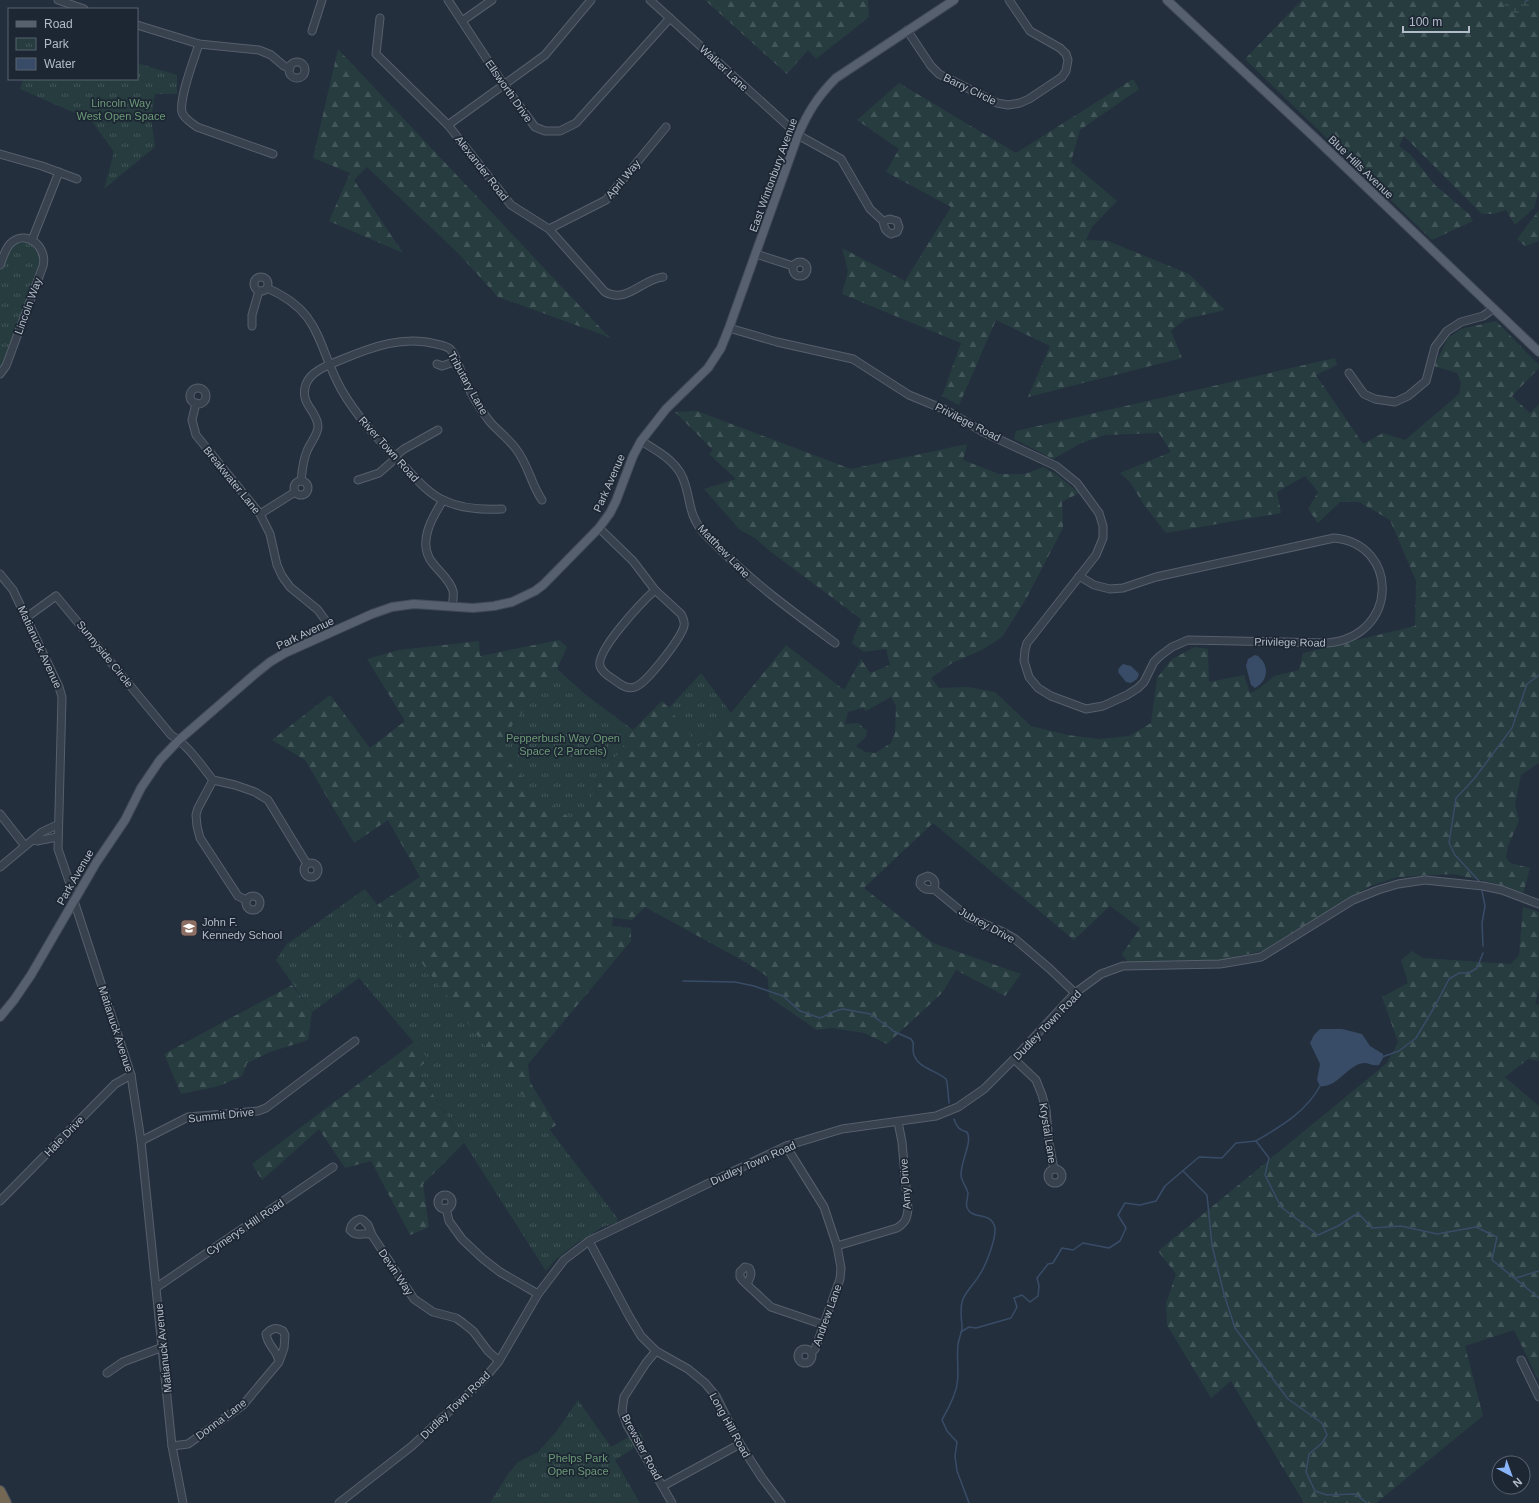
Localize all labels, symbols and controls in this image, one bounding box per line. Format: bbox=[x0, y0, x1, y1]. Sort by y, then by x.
legend bbox=[8, 8, 138, 80]
scale bar bbox=[1403, 8, 1469, 34]
text: 100 m bbox=[1409, 15, 1442, 29]
text: Road bbox=[44, 17, 73, 31]
text: Park bbox=[44, 37, 70, 51]
street label: Walker Lane bbox=[697, 43, 751, 93]
text: Water bbox=[44, 57, 76, 71]
street label: Ellsworth Drive bbox=[483, 58, 535, 124]
street label: Barry Circle bbox=[942, 71, 998, 107]
park label: Lincoln Way West Open Space bbox=[76, 97, 166, 122]
street label: East Wintonbury Avenue bbox=[747, 116, 799, 234]
street label: Alexander Road bbox=[453, 133, 511, 203]
street label: Blue Hills Avenue bbox=[1326, 133, 1396, 201]
street label: April Way bbox=[603, 157, 643, 201]
street label: Lincoln Way bbox=[12, 276, 44, 336]
street label: Tributary Lane bbox=[446, 349, 490, 417]
street label: Privilege Road bbox=[933, 400, 1003, 444]
street label: River Town Road bbox=[357, 414, 421, 484]
street label: Breakwater Lane bbox=[201, 444, 263, 516]
street label: Park Avenue bbox=[591, 452, 627, 514]
street label: Matthew Lane bbox=[696, 522, 752, 580]
street label: Matianuck Avenue bbox=[16, 604, 64, 690]
street label: Park Avenue bbox=[274, 614, 336, 652]
street label: Sunnyside Circle bbox=[74, 618, 136, 690]
street label: Privilege Road bbox=[1254, 635, 1326, 649]
park label: Pepperbush Way Open Space (2 Parcels) bbox=[506, 732, 620, 757]
street label: Park Avenue bbox=[54, 847, 96, 907]
street label: Jubrey Drive bbox=[957, 905, 1017, 945]
place label: John F. Kennedy School bbox=[202, 916, 282, 941]
school or university icon: John F. Kennedy School bbox=[179, 918, 199, 938]
street label: Matianuck Avenue bbox=[96, 984, 136, 1074]
street label: Dudley Town Road bbox=[1011, 988, 1083, 1062]
street label: Krystal Lane bbox=[1037, 1102, 1059, 1164]
street label: Summit Drive bbox=[188, 1106, 254, 1124]
street label: Hale Drive bbox=[42, 1113, 86, 1159]
street label: Dudley Town Road bbox=[708, 1139, 798, 1187]
street label: Amy Drive bbox=[897, 1158, 913, 1210]
street label: Cymerys Hill Road bbox=[204, 1197, 286, 1257]
street label: Devin Way bbox=[376, 1247, 416, 1298]
street label: Andrew Lane bbox=[810, 1282, 844, 1348]
street label: Matianuck Avenue bbox=[152, 1303, 174, 1393]
street label: Dudley Town Road bbox=[418, 1369, 492, 1441]
street label: Long Hill Road bbox=[707, 1391, 753, 1459]
street label: Donna Lane bbox=[193, 1396, 249, 1442]
street label: Brewster Road bbox=[620, 1412, 664, 1482]
park label: Phelps Park Open Space bbox=[547, 1452, 609, 1477]
north arrow bbox=[1491, 1455, 1531, 1495]
text: N bbox=[1511, 1475, 1524, 1490]

